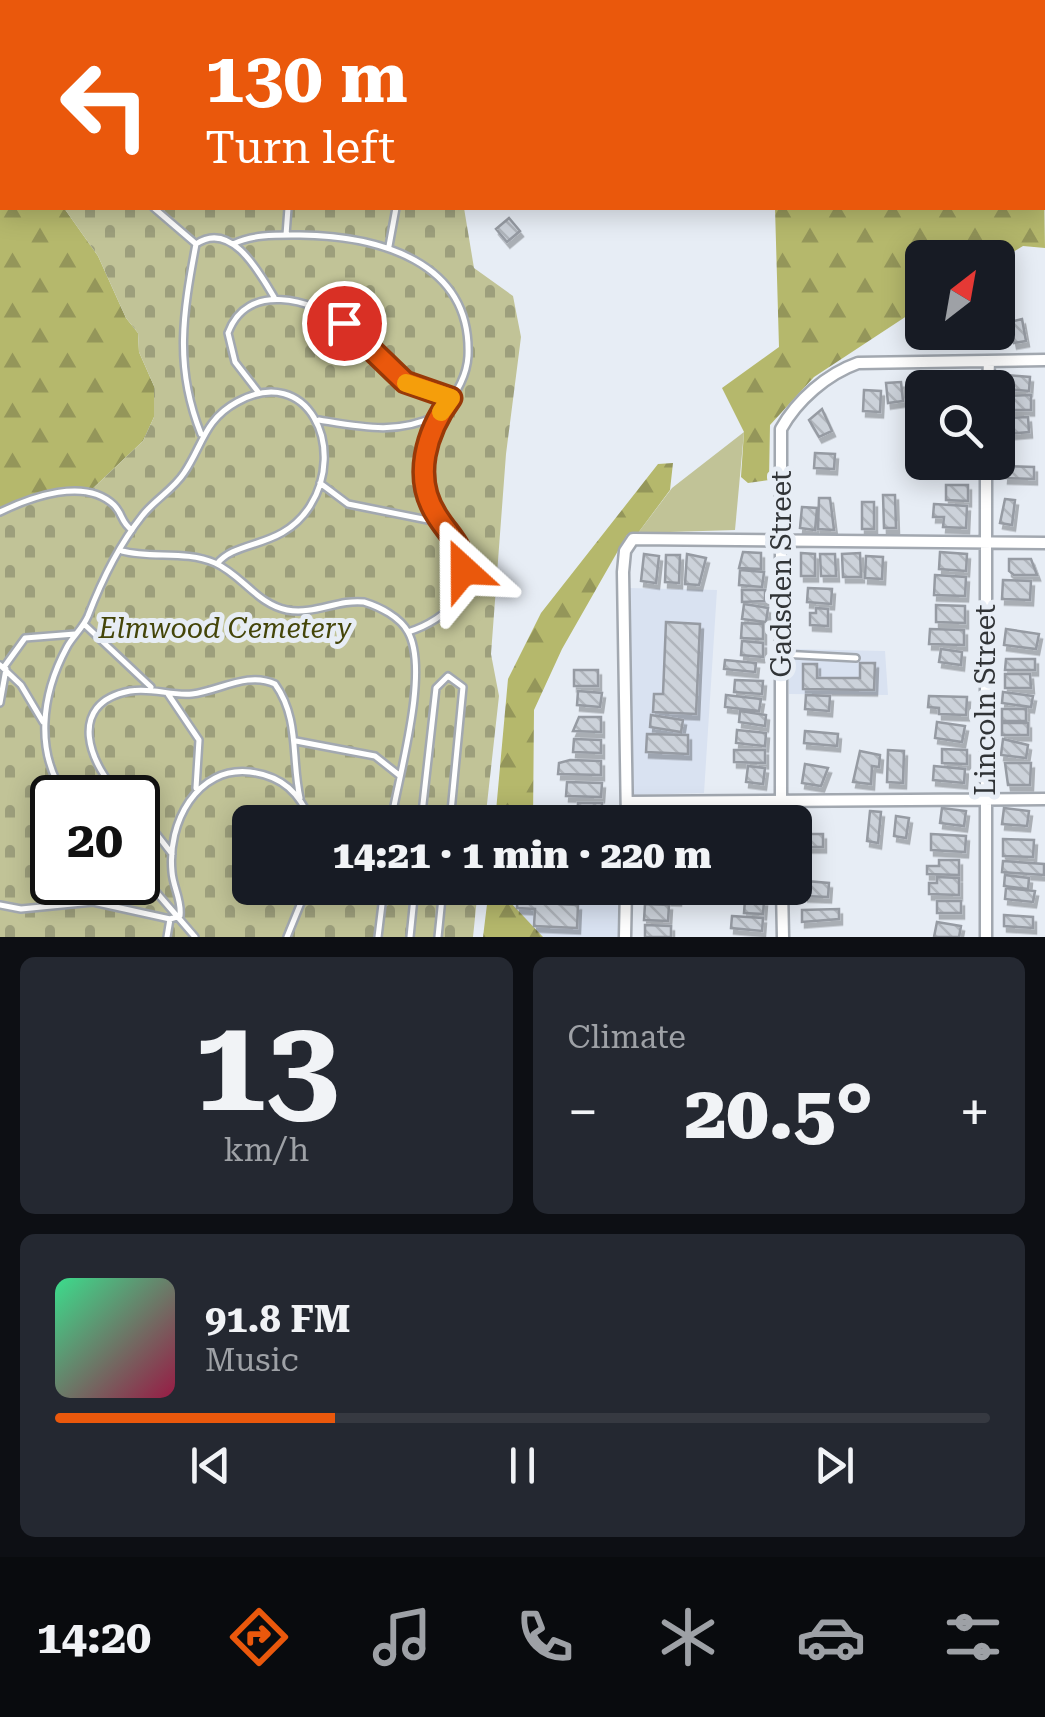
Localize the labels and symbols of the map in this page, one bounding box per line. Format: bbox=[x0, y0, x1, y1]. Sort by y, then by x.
north arrow bbox=[905, 240, 1015, 350]
pin bbox=[302, 281, 387, 366]
street label: Gadsden Street bbox=[765, 471, 798, 677]
position arrow bbox=[412, 518, 516, 622]
street label: Lincoln Street bbox=[969, 604, 1002, 796]
park label: Elmwood Cemetery bbox=[98, 612, 352, 645]
speed limit sign: 20 bbox=[30, 775, 160, 905]

